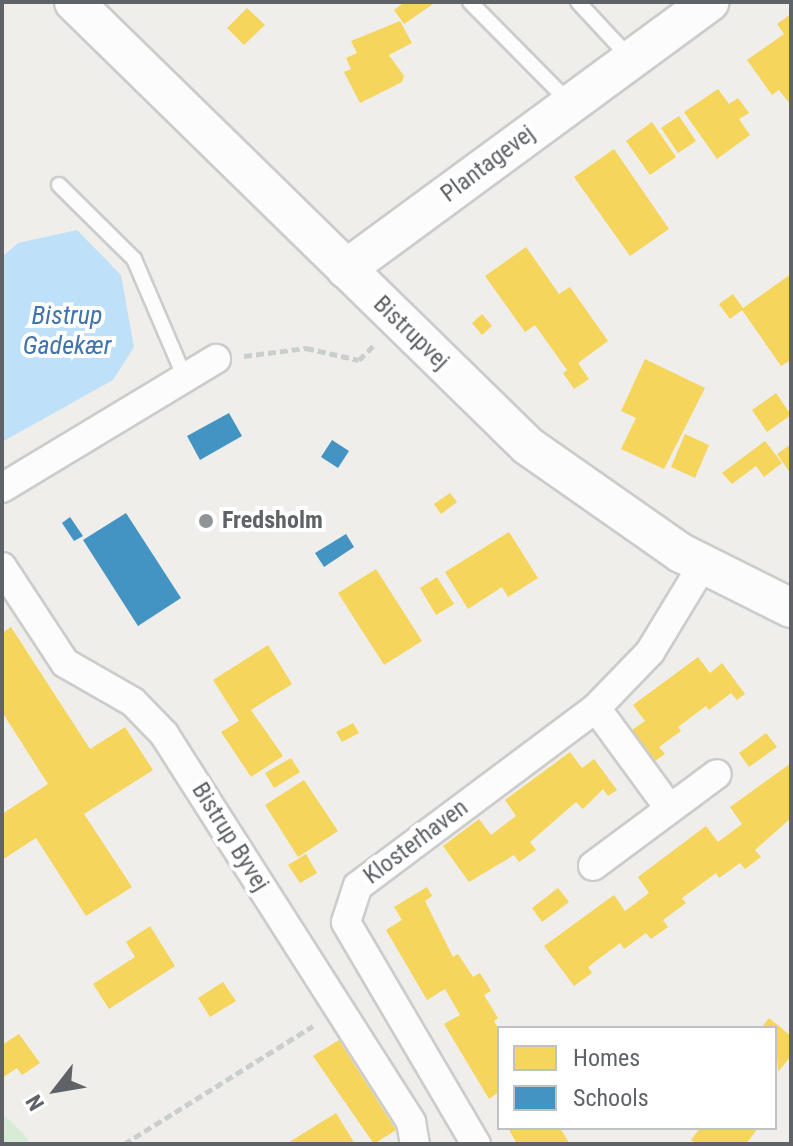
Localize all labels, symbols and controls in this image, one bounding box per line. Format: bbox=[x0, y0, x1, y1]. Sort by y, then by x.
street label: Plantagevej bbox=[435, 119, 541, 209]
street label: Bistrupvej bbox=[367, 290, 455, 376]
water label: Bistrup Gadekær bbox=[23, 300, 111, 362]
place label: Fredsholm bbox=[222, 507, 323, 535]
marker: Fredsholm bbox=[197, 512, 215, 530]
street label: Bistrup Byvej bbox=[185, 777, 275, 897]
street label: Klosterhaven bbox=[358, 793, 474, 891]
legend bbox=[497, 1026, 777, 1130]
text: Homes bbox=[573, 1044, 640, 1072]
north arrow bbox=[16, 1050, 96, 1130]
text: Schools bbox=[573, 1084, 649, 1112]
text: N bbox=[21, 1090, 49, 1115]

